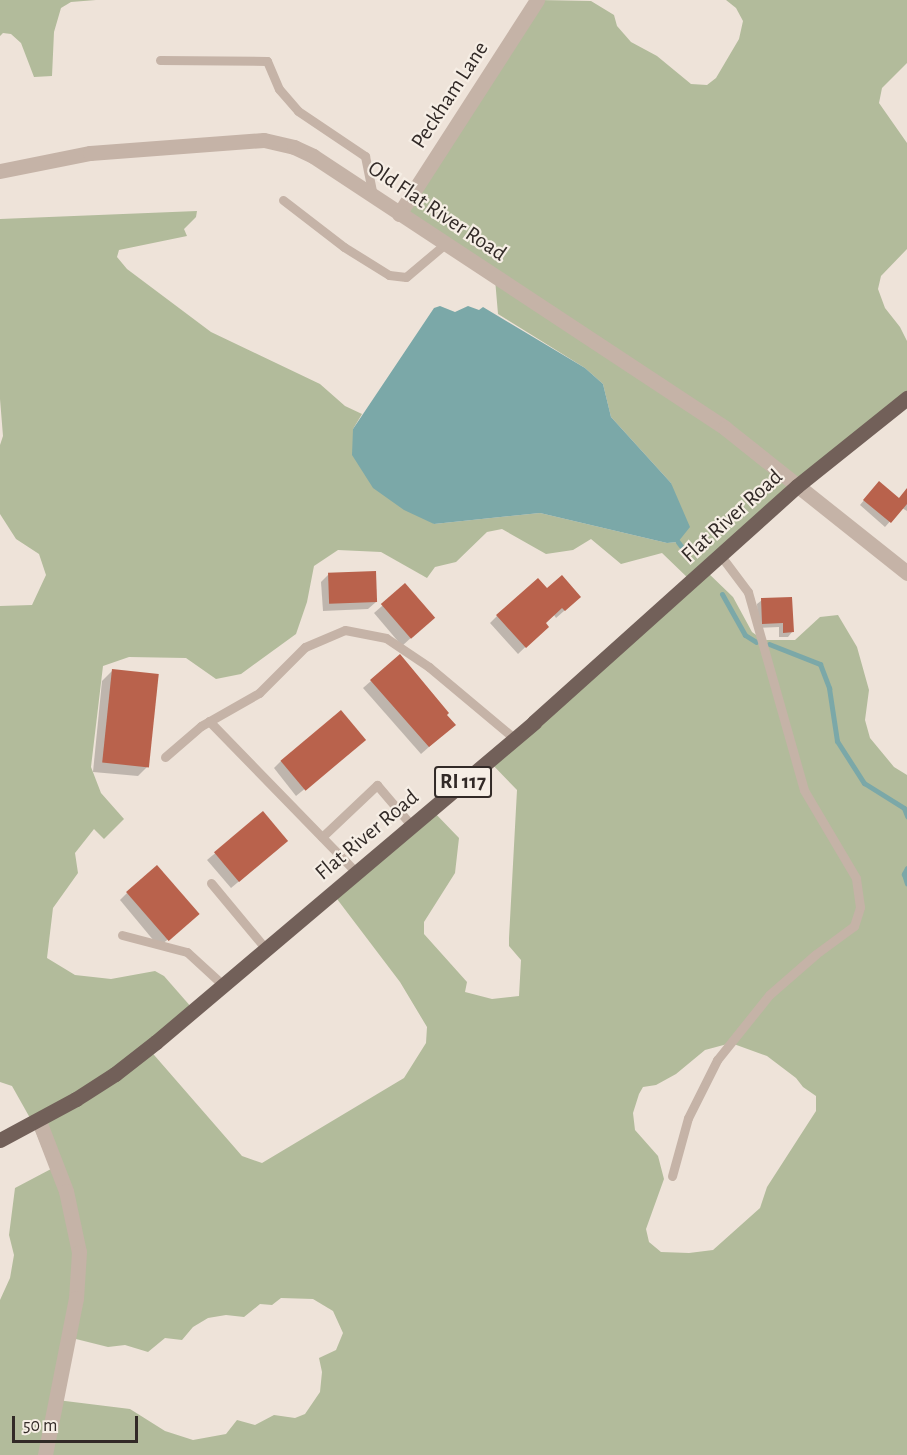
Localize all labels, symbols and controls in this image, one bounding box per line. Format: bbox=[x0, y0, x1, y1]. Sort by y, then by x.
street label: Peckham Lane bbox=[406, 36, 494, 154]
street label: Old Flat River Road bbox=[363, 155, 511, 267]
street label: Flat River Road bbox=[676, 464, 788, 568]
road number: RI 117 bbox=[433, 764, 493, 800]
street label: Flat River Road bbox=[310, 784, 424, 886]
scale bar bbox=[15, 1404, 141, 1442]
text: 50 m bbox=[23, 1417, 57, 1435]

